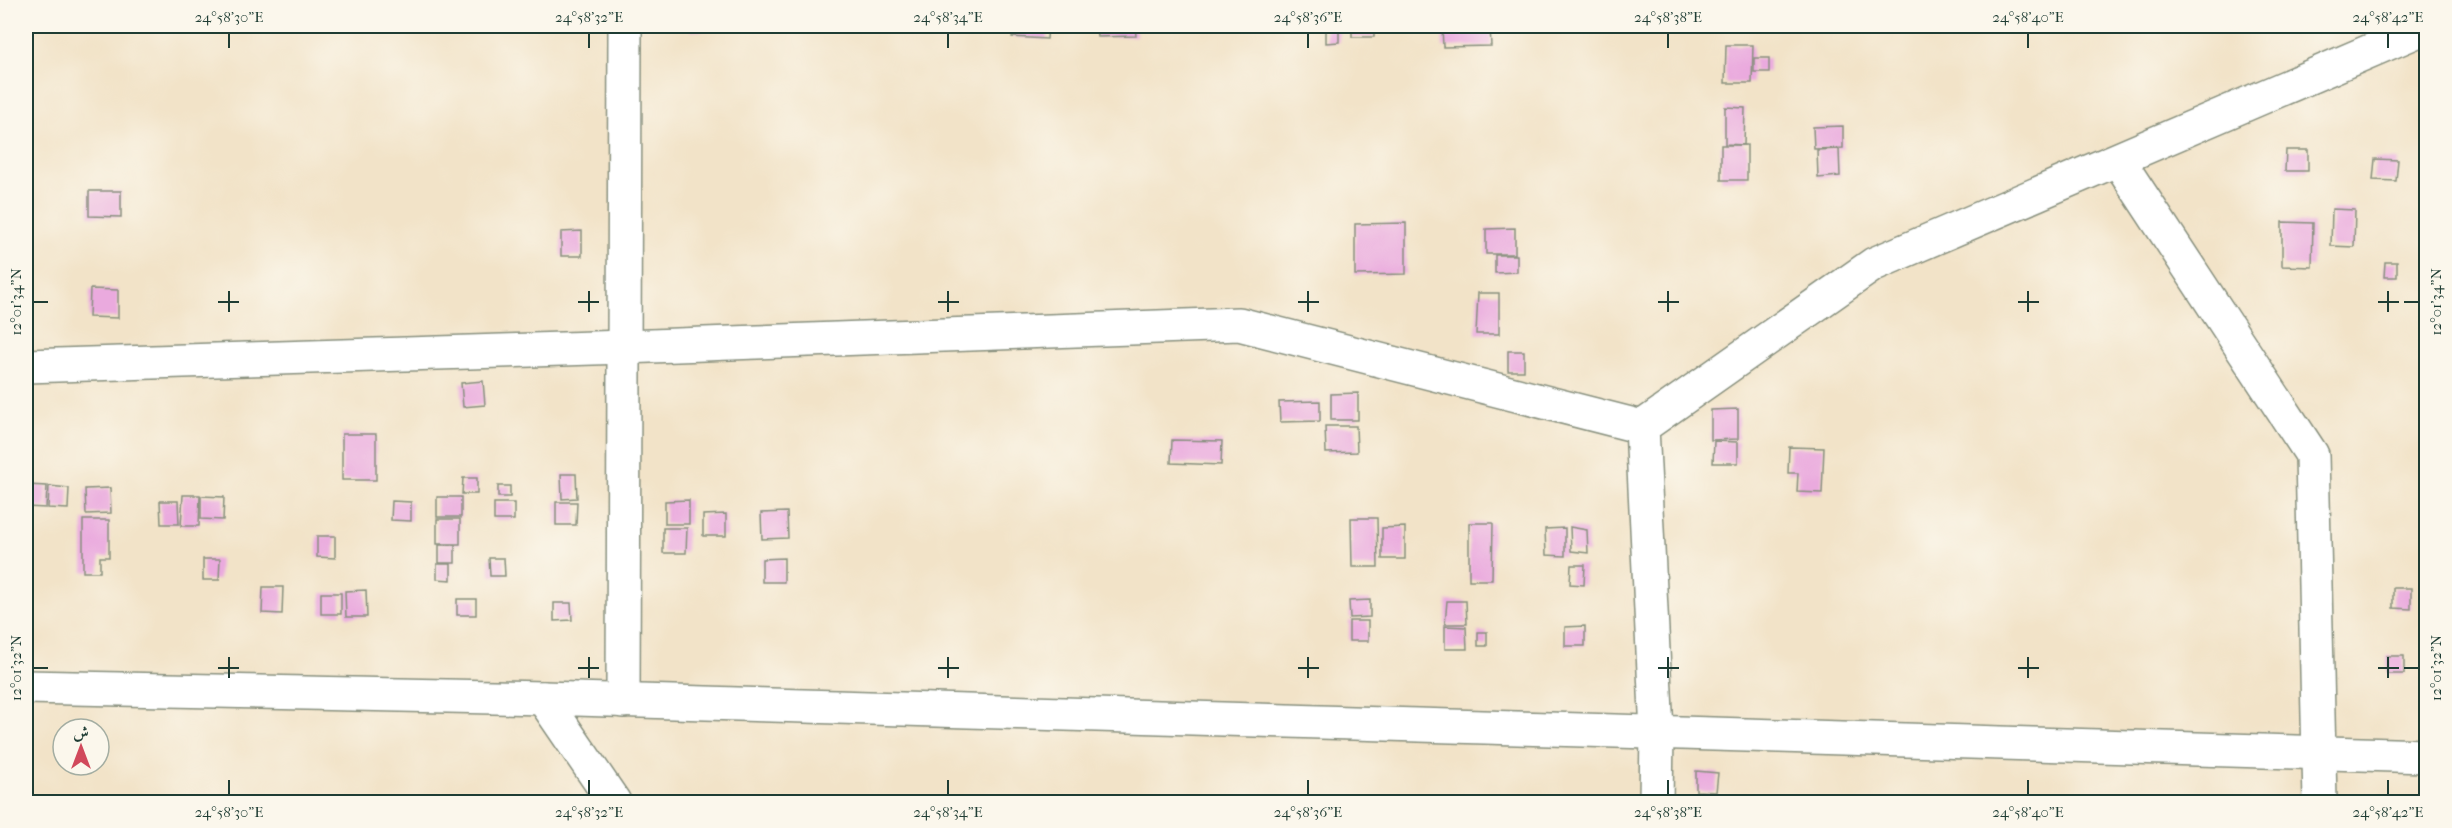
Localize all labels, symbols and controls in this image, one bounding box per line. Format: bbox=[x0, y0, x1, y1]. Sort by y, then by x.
text: 24°58'30"E bbox=[195, 8, 263, 26]
text: 24°58'32"E bbox=[555, 8, 623, 26]
text: 24°58'34"E bbox=[913, 8, 983, 26]
text: 24°58'36"E bbox=[1274, 8, 1342, 26]
text: 24°58'38"E bbox=[1634, 8, 1702, 26]
text: 24°58'40"E bbox=[1992, 8, 2064, 26]
text: 24°58'42"E bbox=[2353, 8, 2423, 26]
text: 12°01'34"N bbox=[7, 268, 25, 336]
text: 12°01'34"N bbox=[2427, 268, 2445, 336]
text: 12°01'32"N bbox=[7, 634, 25, 701]
text: 12°01'32"N bbox=[2427, 634, 2445, 701]
north arrow bbox=[51, 717, 111, 777]
text: ش bbox=[73, 723, 89, 742]
text: 24°58'30"E bbox=[195, 803, 263, 821]
text: 24°58'32"E bbox=[555, 803, 623, 821]
text: 24°58'34"E bbox=[913, 803, 983, 821]
text: 24°58'36"E bbox=[1274, 803, 1342, 821]
text: 24°58'38"E bbox=[1634, 803, 1702, 821]
text: 24°58'40"E bbox=[1992, 803, 2064, 821]
text: 24°58'42"E bbox=[2353, 803, 2423, 821]

